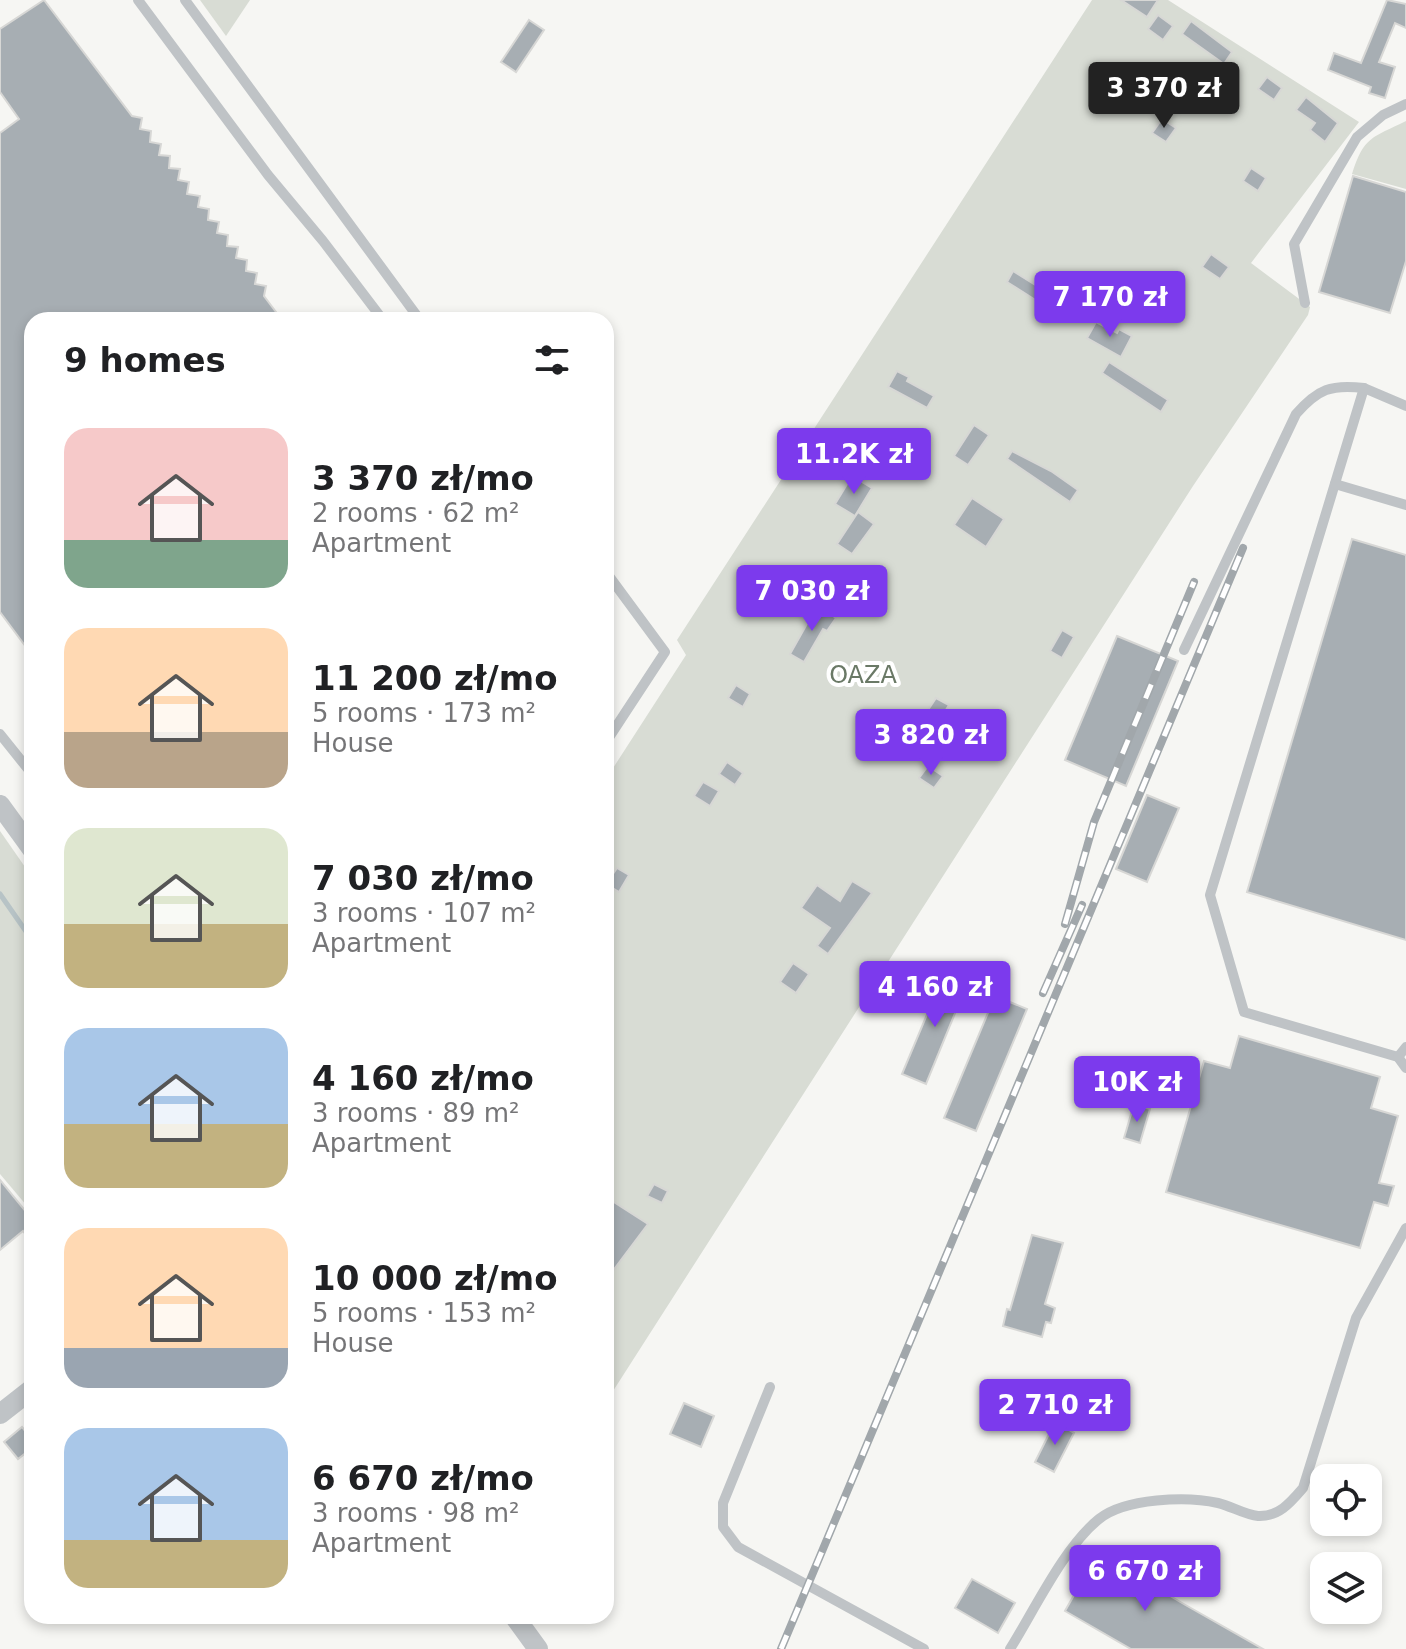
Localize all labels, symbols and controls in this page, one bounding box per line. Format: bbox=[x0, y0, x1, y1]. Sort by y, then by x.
pin: 3 370 zł bbox=[1081, 62, 1247, 130]
text: 3 370 zł bbox=[1106, 73, 1222, 103]
pin: 7 170 zł bbox=[1027, 271, 1193, 339]
text: 7 170 zł bbox=[1052, 282, 1168, 312]
icon: filters bbox=[530, 338, 574, 382]
text: 9 homes bbox=[64, 340, 226, 380]
pin: 11.2K zł bbox=[771, 428, 937, 496]
text: 11.2K zł bbox=[795, 439, 913, 469]
text: 3 370 zł/mo bbox=[312, 458, 534, 498]
icon: home bbox=[128, 460, 224, 556]
text: 2 rooms · 62 m² bbox=[312, 498, 520, 528]
text: Apartment bbox=[312, 528, 451, 558]
pin: 7 030 zł bbox=[729, 565, 895, 633]
text: 7 030 zł bbox=[754, 576, 870, 606]
text: 11 200 zł/mo bbox=[312, 658, 558, 698]
icon: home bbox=[128, 660, 224, 756]
park label: OAZA bbox=[829, 661, 897, 689]
text: 5 rooms · 173 m² bbox=[312, 698, 536, 728]
pin: 3 820 zł bbox=[848, 709, 1014, 777]
text: 3 820 zł bbox=[873, 720, 989, 750]
text: House bbox=[312, 728, 393, 758]
text: 7 030 zł/mo bbox=[312, 858, 534, 898]
icon: home bbox=[128, 860, 224, 956]
text: 3 rooms · 107 m² bbox=[312, 898, 536, 928]
text: Apartment bbox=[312, 928, 451, 958]
pin: 4 160 zł bbox=[852, 961, 1018, 1029]
text: 4 160 zł bbox=[877, 972, 993, 1002]
pin: 10K zł bbox=[1072, 1056, 1202, 1124]
text: 4 160 zł/mo bbox=[312, 1058, 534, 1098]
icon: home bbox=[128, 1060, 224, 1156]
text: 10K zł bbox=[1092, 1067, 1182, 1097]
text: 3 rooms · 89 m² bbox=[312, 1098, 520, 1128]
text: Apartment bbox=[312, 1128, 451, 1158]
text: 10 000 zł/mo bbox=[312, 1258, 558, 1298]
icon: home bbox=[128, 1260, 224, 1356]
text: 5 rooms · 153 m² bbox=[312, 1298, 536, 1328]
text: House bbox=[312, 1328, 393, 1358]
pin: 2 710 zł bbox=[972, 1379, 1138, 1447]
text: 2 710 zł bbox=[997, 1390, 1113, 1420]
text: 6 670 zł/mo bbox=[312, 1458, 534, 1498]
icon: home bbox=[128, 1460, 224, 1556]
map controls bbox=[1310, 1464, 1382, 1624]
button: locate bbox=[1310, 1464, 1382, 1536]
text: 3 rooms · 98 m² bbox=[312, 1498, 520, 1528]
text: Apartment bbox=[312, 1528, 451, 1558]
pin: 6 670 zł bbox=[1062, 1545, 1228, 1613]
button: layers bbox=[1310, 1552, 1382, 1624]
text: 6 670 zł bbox=[1087, 1556, 1203, 1586]

